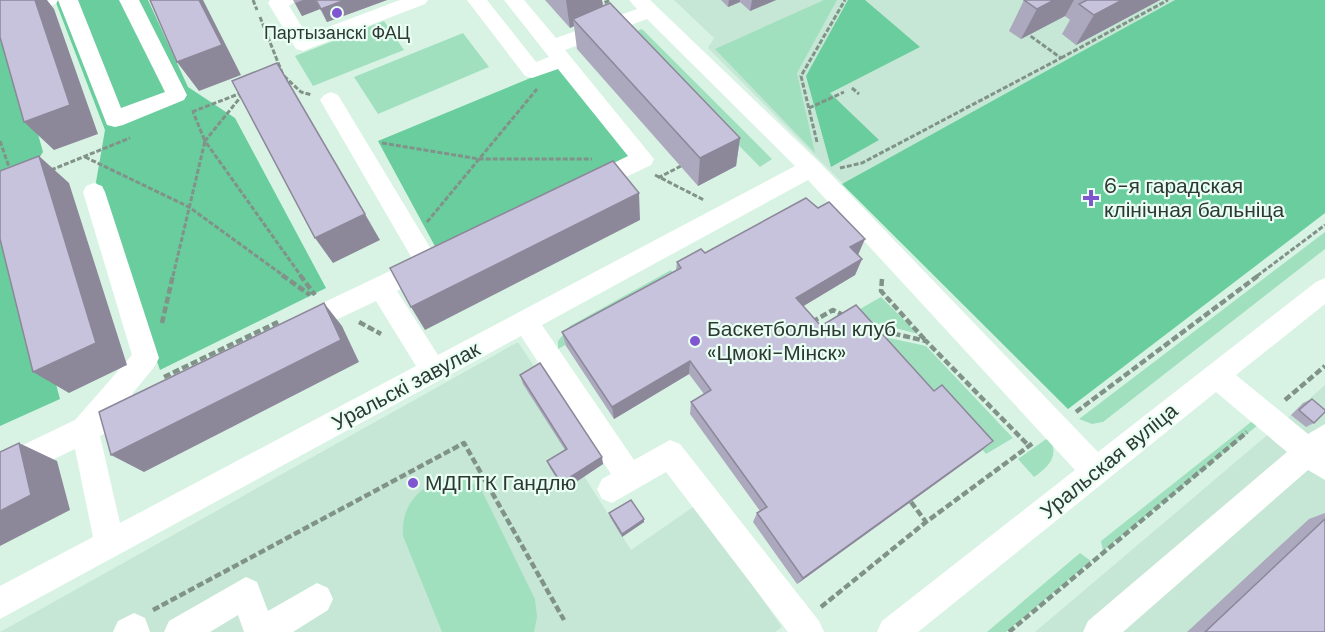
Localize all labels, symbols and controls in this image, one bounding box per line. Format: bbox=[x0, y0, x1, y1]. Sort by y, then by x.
marker: Партызанскі ФАЦ bbox=[330, 6, 344, 20]
place label: Партызанскі ФАЦ bbox=[264, 21, 410, 45]
place label: 6-я гарадская клінічная бальніца bbox=[1104, 172, 1284, 224]
marker: 6-я гарадская клінічная бальніца bbox=[1082, 189, 1100, 207]
place label: Баскетбольны клуб «Цмокі-Мінск» bbox=[707, 315, 896, 367]
marker: Баскетбольны клуб «Цмокі-Мінск» bbox=[688, 334, 702, 348]
street label: Уральскі завулак bbox=[327, 335, 486, 437]
street label: Уральская вуліца bbox=[1034, 397, 1184, 525]
place label: МДПТК Гандлю bbox=[425, 469, 576, 497]
marker: МДПТК Гандлю bbox=[406, 476, 420, 490]

